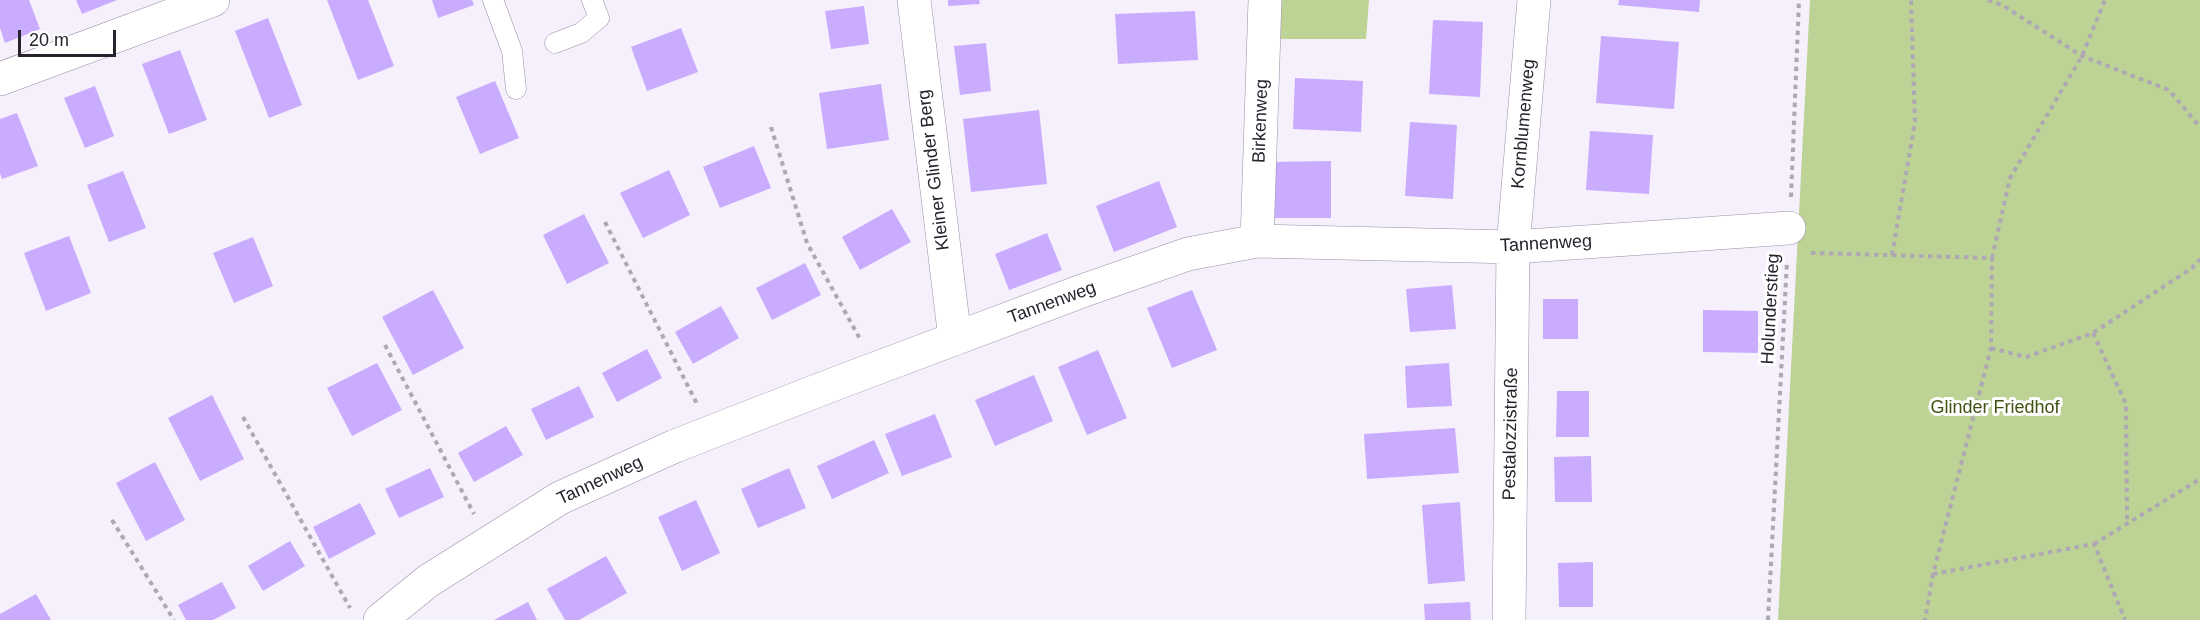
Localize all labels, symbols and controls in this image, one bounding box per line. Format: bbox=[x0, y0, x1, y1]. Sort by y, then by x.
scale bar bbox=[21, 18, 118, 56]
text: 20 m bbox=[29, 30, 69, 50]
street label: Kornblumenweg bbox=[1508, 58, 1540, 190]
street label: Birkenweg bbox=[1249, 79, 1273, 163]
street label: Kleiner Glinder Berg bbox=[913, 88, 955, 252]
street label: Tannenweg bbox=[1499, 231, 1593, 257]
street label: Holunderstieg bbox=[1757, 253, 1785, 365]
street label: Tannenweg bbox=[1005, 277, 1099, 329]
street label: Pestalozzistraße bbox=[1499, 367, 1523, 501]
park label: Glinder Friedhof bbox=[1930, 397, 2060, 419]
street label: Tannenweg bbox=[554, 452, 646, 510]

